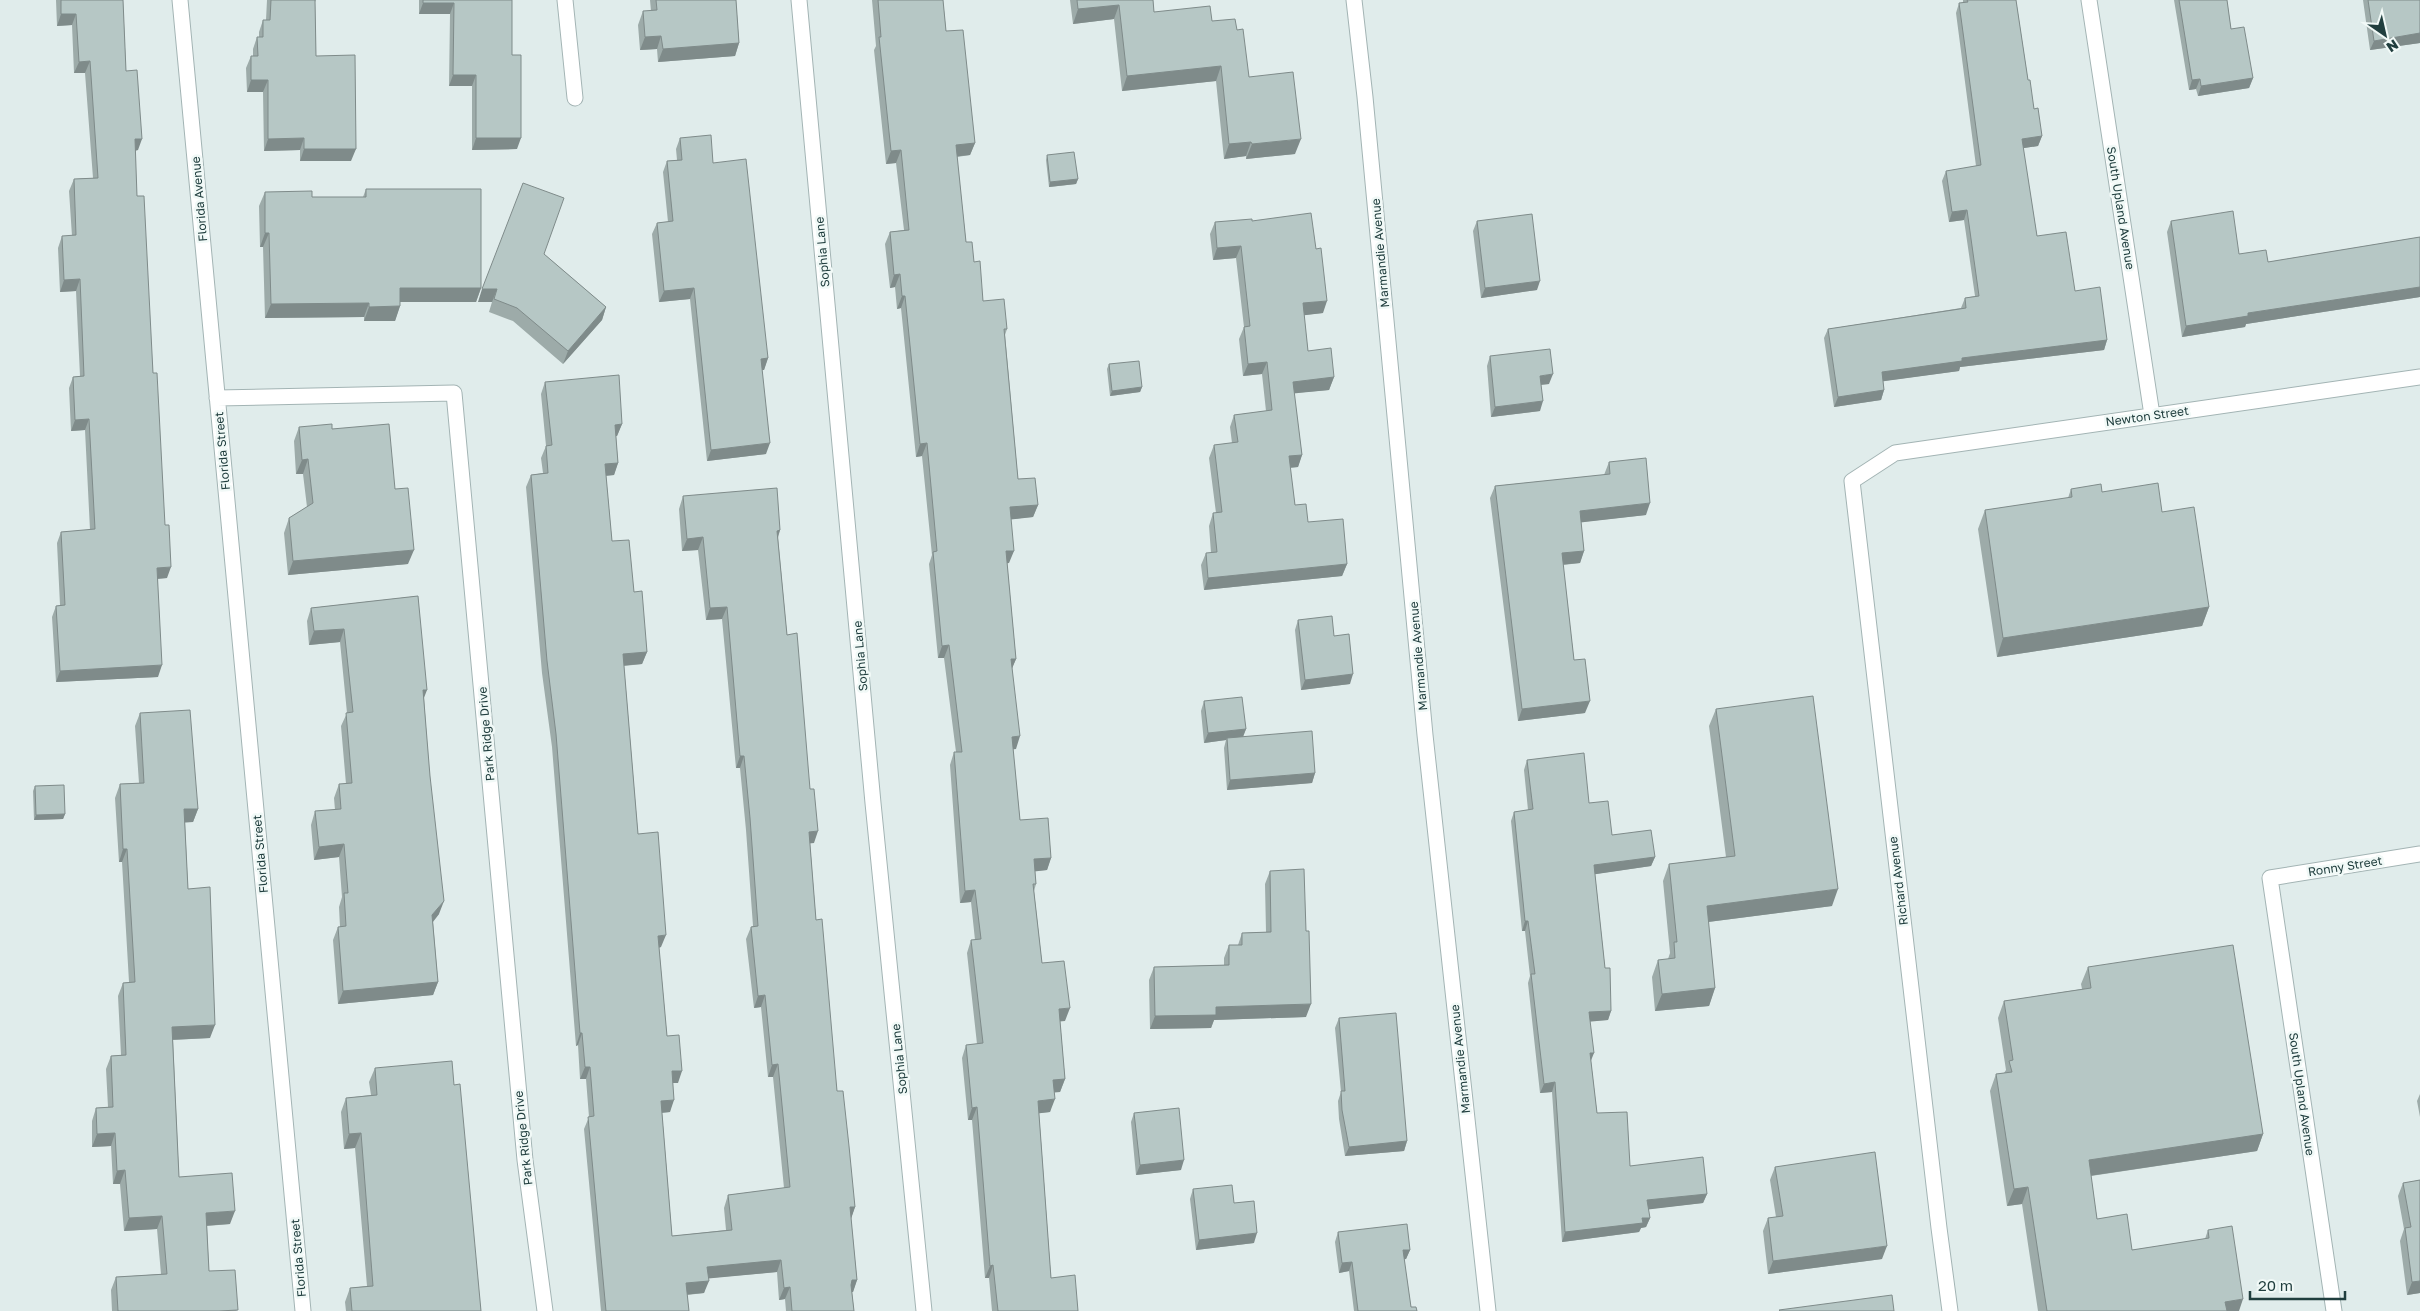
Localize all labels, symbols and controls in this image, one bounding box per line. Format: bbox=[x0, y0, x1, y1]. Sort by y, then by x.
north arrow bbox=[2360, 10, 2410, 60]
text: N bbox=[2383, 36, 2402, 56]
street label: South Upland Avenue bbox=[2104, 145, 2138, 271]
street label: Florida Avenue bbox=[188, 156, 210, 242]
street label: Marmandie Avenue bbox=[1368, 198, 1392, 308]
street label: Sophia Lane bbox=[811, 216, 833, 288]
street label: Newton Street bbox=[2104, 403, 2190, 429]
street label: Florida Street bbox=[211, 411, 233, 491]
street label: Marmandie Avenue bbox=[1406, 601, 1430, 711]
street label: Sophia Lane bbox=[849, 620, 871, 692]
street label: Park Ridge Drive bbox=[474, 686, 498, 782]
street label: Florida Street bbox=[249, 814, 271, 894]
street label: Richard Avenue bbox=[1885, 836, 1911, 926]
street label: Ronny Street bbox=[2307, 853, 2383, 879]
street label: Marmandie Avenue bbox=[1447, 1004, 1473, 1114]
street label: Sophia Lane bbox=[888, 1023, 910, 1095]
street label: South Upland Avenue bbox=[2286, 1031, 2318, 1157]
street label: Park Ridge Drive bbox=[511, 1090, 535, 1186]
street label: Florida Street bbox=[287, 1218, 309, 1298]
scale bar bbox=[2250, 1268, 2345, 1300]
text: 20 m bbox=[2258, 1276, 2293, 1294]

